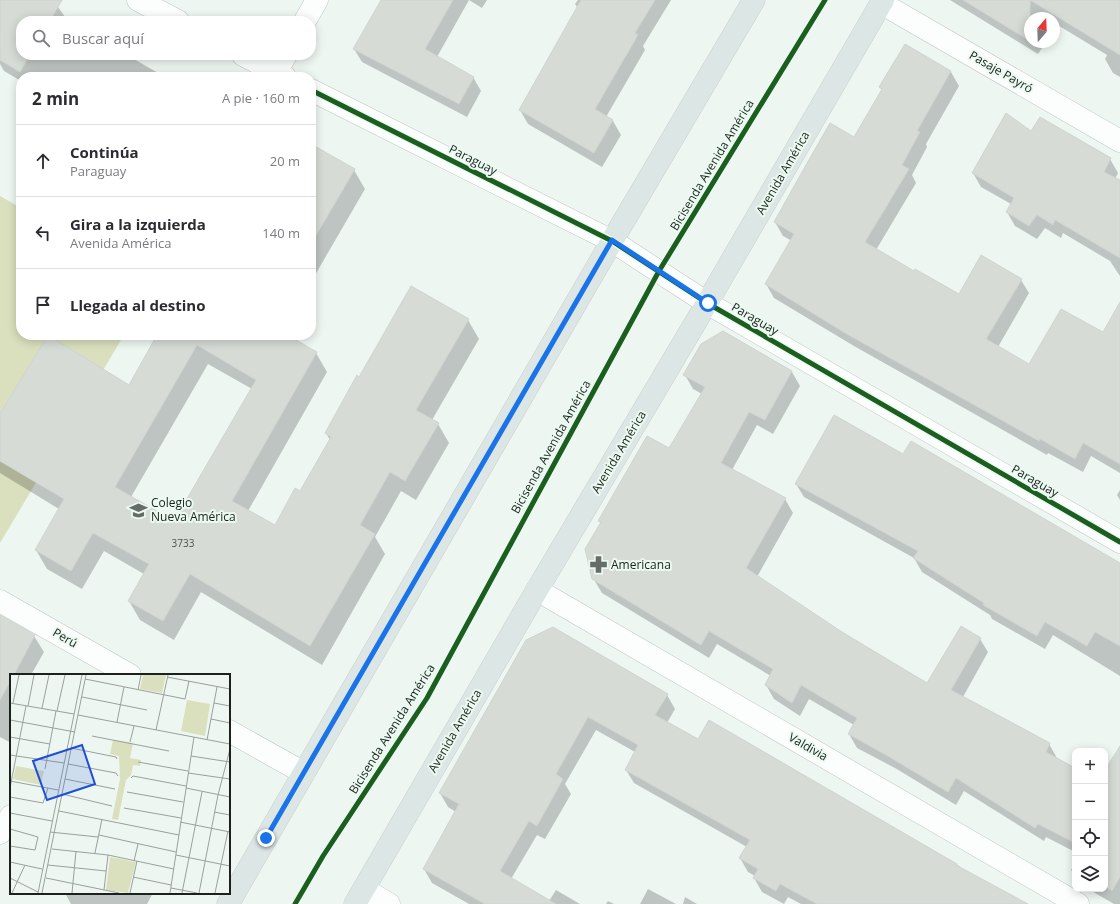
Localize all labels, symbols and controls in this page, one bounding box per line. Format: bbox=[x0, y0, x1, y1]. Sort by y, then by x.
north arrow bbox=[1024, 12, 1060, 48]
search box bbox=[16, 16, 316, 60]
icon: search bbox=[30, 27, 52, 49]
text: Buscar aquí bbox=[62, 28, 144, 48]
street label: Pasaje Payró bbox=[966, 46, 1036, 97]
text: 2 min bbox=[32, 87, 79, 110]
text: A pie · 160 m bbox=[222, 89, 300, 107]
street label: Bicisenda Avenida América bbox=[666, 96, 758, 233]
street label: Avenida América bbox=[752, 128, 813, 218]
street label: Paraguay bbox=[446, 140, 501, 179]
text: Continúa bbox=[70, 142, 139, 162]
icon: ahead bbox=[32, 150, 54, 172]
text: 20 m bbox=[270, 152, 300, 170]
text: Paraguay bbox=[70, 162, 126, 180]
text: Gira a la izquierda bbox=[70, 214, 206, 234]
icon: left bbox=[32, 222, 54, 244]
text: 140 m bbox=[262, 224, 300, 242]
text: Avenida América bbox=[70, 234, 171, 252]
icon: arrive bbox=[32, 294, 54, 316]
route start bbox=[699, 294, 717, 312]
text: Llegada al destino bbox=[70, 295, 205, 315]
street label: Paraguay bbox=[728, 298, 783, 339]
street label: Bicisenda Avenida América bbox=[507, 377, 594, 517]
street label: Avenida América bbox=[587, 407, 650, 496]
street label: Paraguay bbox=[1008, 460, 1063, 501]
place label: Colegio Nueva América bbox=[151, 494, 236, 525]
school or university icon: Colegio Nueva América bbox=[128, 500, 148, 520]
house number: 3733 bbox=[172, 536, 195, 550]
pharmacy icon: Americana bbox=[588, 555, 608, 575]
place label: Americana bbox=[611, 556, 671, 573]
street label: Perú bbox=[50, 624, 81, 651]
street label: Bicisenda Avenida América bbox=[345, 661, 439, 797]
inset map bbox=[10, 674, 230, 894]
street label: Avenida América bbox=[424, 686, 485, 776]
street label: Valdivia bbox=[785, 728, 831, 765]
map controls bbox=[1072, 748, 1108, 892]
button: + bbox=[1072, 748, 1108, 784]
button: − bbox=[1072, 784, 1108, 820]
button: locate bbox=[1072, 820, 1108, 856]
route end bbox=[257, 829, 275, 847]
button: layers bbox=[1072, 856, 1108, 892]

